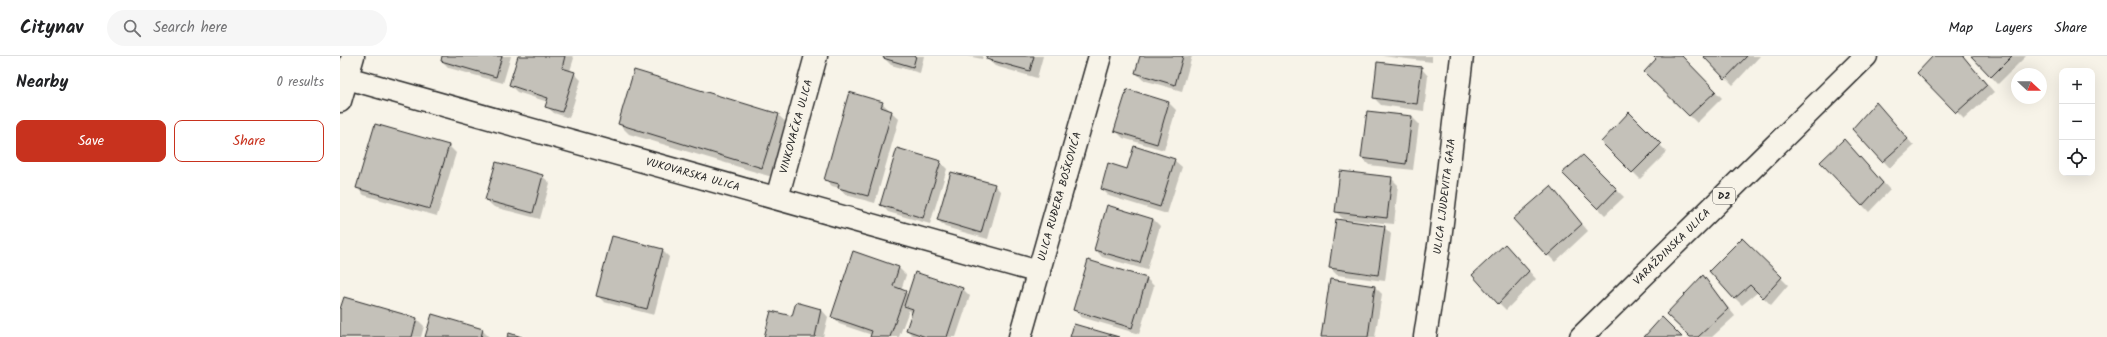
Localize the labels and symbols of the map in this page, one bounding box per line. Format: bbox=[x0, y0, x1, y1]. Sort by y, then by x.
north arrow bbox=[2011, 68, 2047, 104]
street label: VINKOVAČKA ULICA bbox=[775, 77, 818, 176]
street label: ULICA RUĐERA BOŠKOVIĆA bbox=[1033, 129, 1087, 263]
street label: ULICA LJUDEVITA GAJA bbox=[1429, 137, 1461, 256]
street label: VUKOVARSKA ULICA bbox=[643, 153, 742, 197]
road number: D2 bbox=[1713, 188, 1735, 204]
street label: VARAŽDINSKA ULICA bbox=[1629, 204, 1715, 290]

